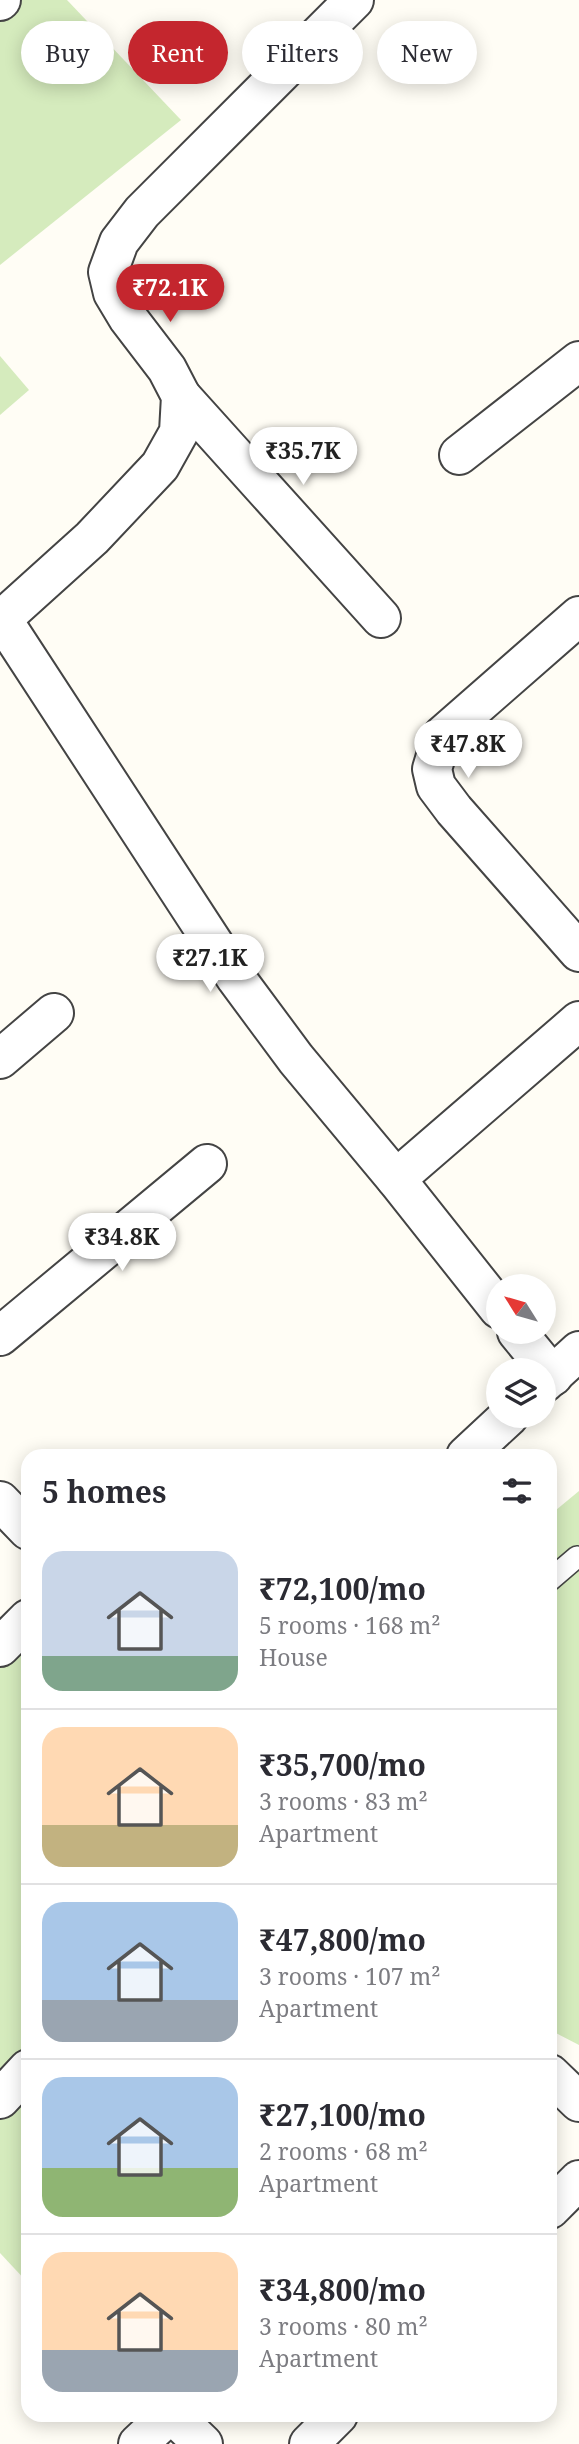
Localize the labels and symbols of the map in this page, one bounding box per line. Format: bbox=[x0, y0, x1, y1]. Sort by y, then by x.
pin: ₹72.1K bbox=[113, 264, 227, 324]
pin: ₹35.7K bbox=[246, 428, 360, 487]
pin: ₹47.8K bbox=[411, 720, 525, 780]
pin: ₹27.1K bbox=[153, 934, 267, 994]
pin: ₹34.8K bbox=[65, 1214, 179, 1273]
north arrow bbox=[486, 1274, 556, 1344]

